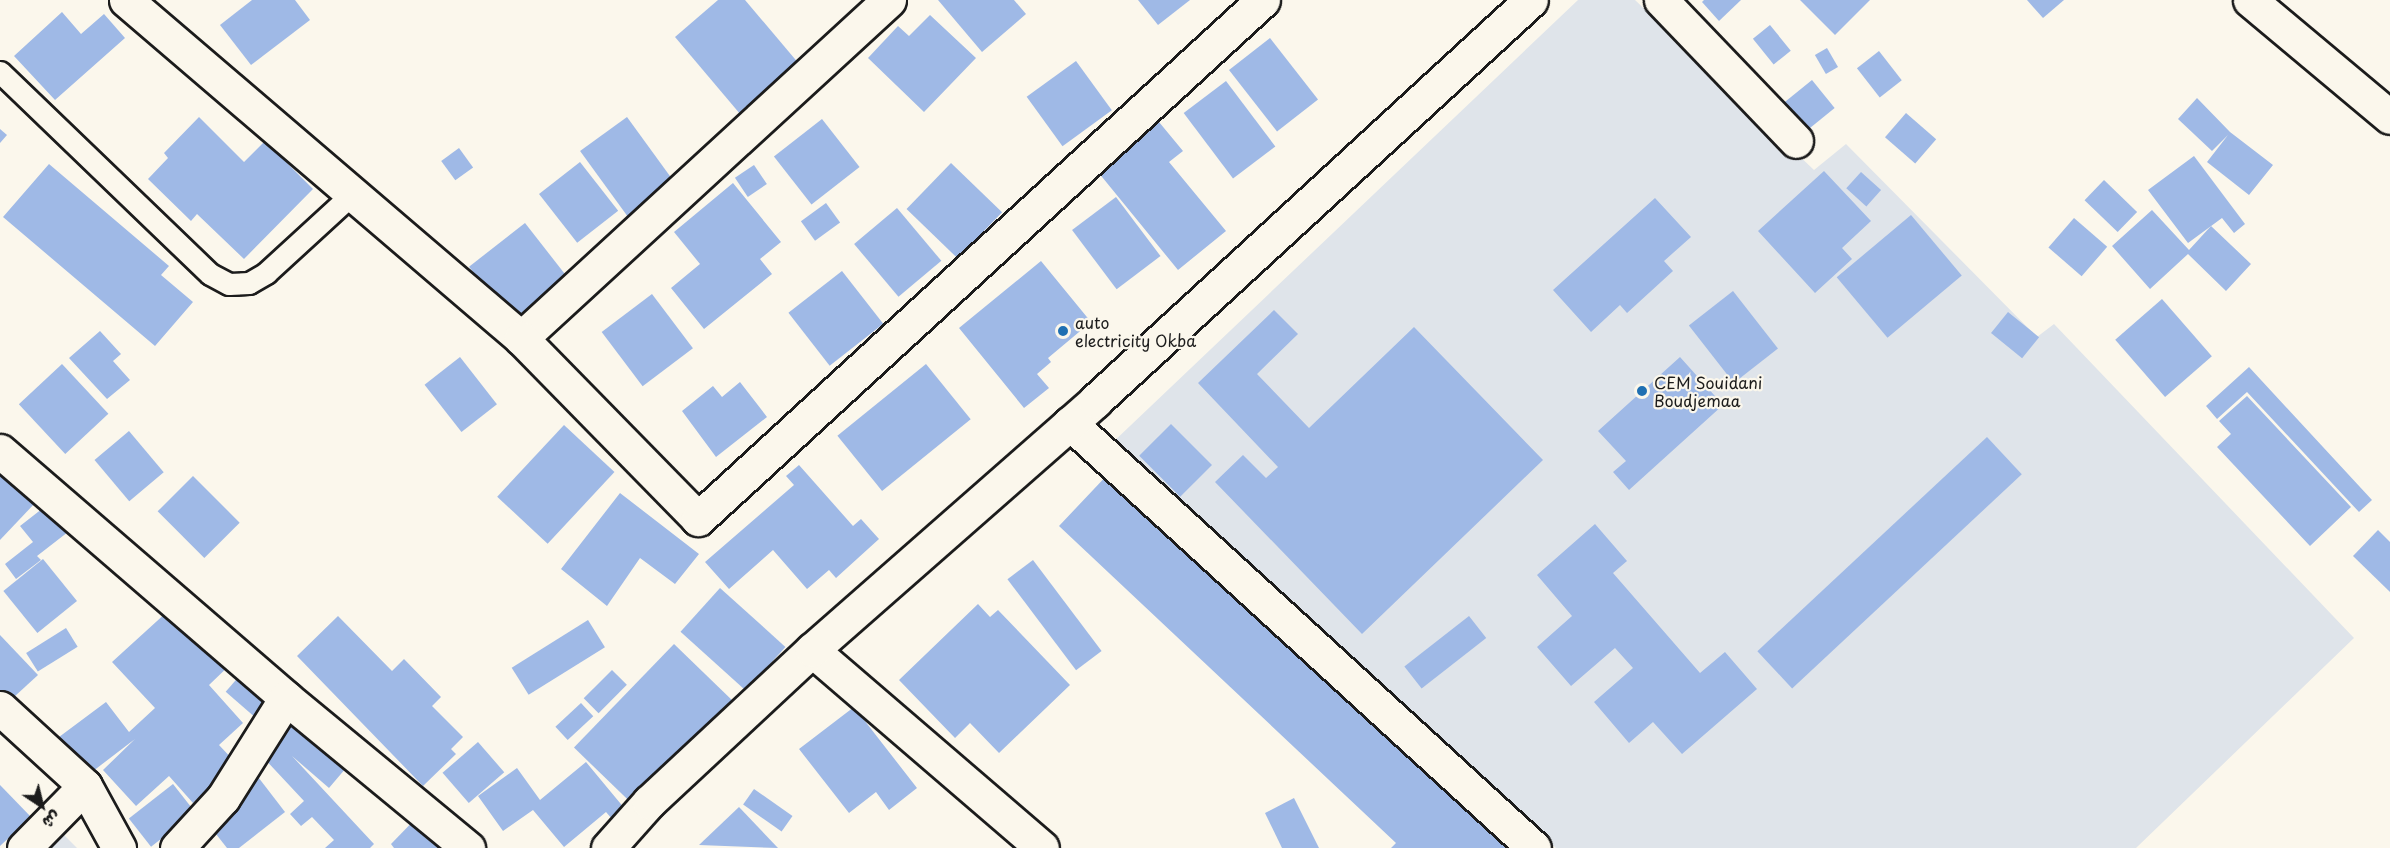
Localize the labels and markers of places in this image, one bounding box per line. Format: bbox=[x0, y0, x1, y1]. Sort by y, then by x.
place label: auto electricity Okba bbox=[1075, 312, 1197, 350]
marker: auto electricity Okba bbox=[1056, 324, 1070, 338]
place label: CEM Souidani Boudjemaa bbox=[1654, 372, 1763, 410]
marker: CEM Souidani Boudjemaa bbox=[1635, 384, 1649, 398]

